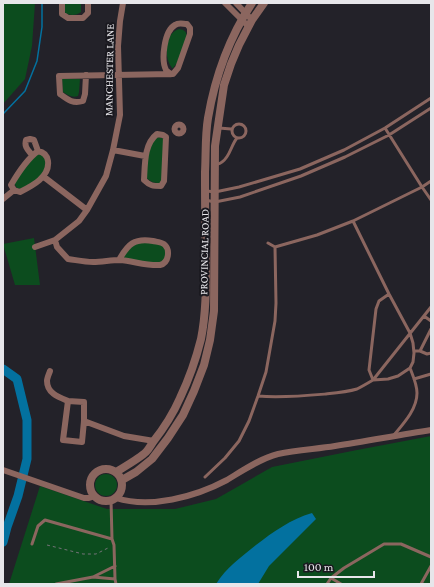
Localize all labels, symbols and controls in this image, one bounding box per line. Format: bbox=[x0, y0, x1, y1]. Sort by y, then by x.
street label: MANCHESTER LANE bbox=[102, 24, 116, 116]
street label: PROVINCIAL ROAD bbox=[197, 209, 211, 295]
scale bar bbox=[298, 553, 374, 579]
text: 100 m bbox=[304, 560, 334, 574]

